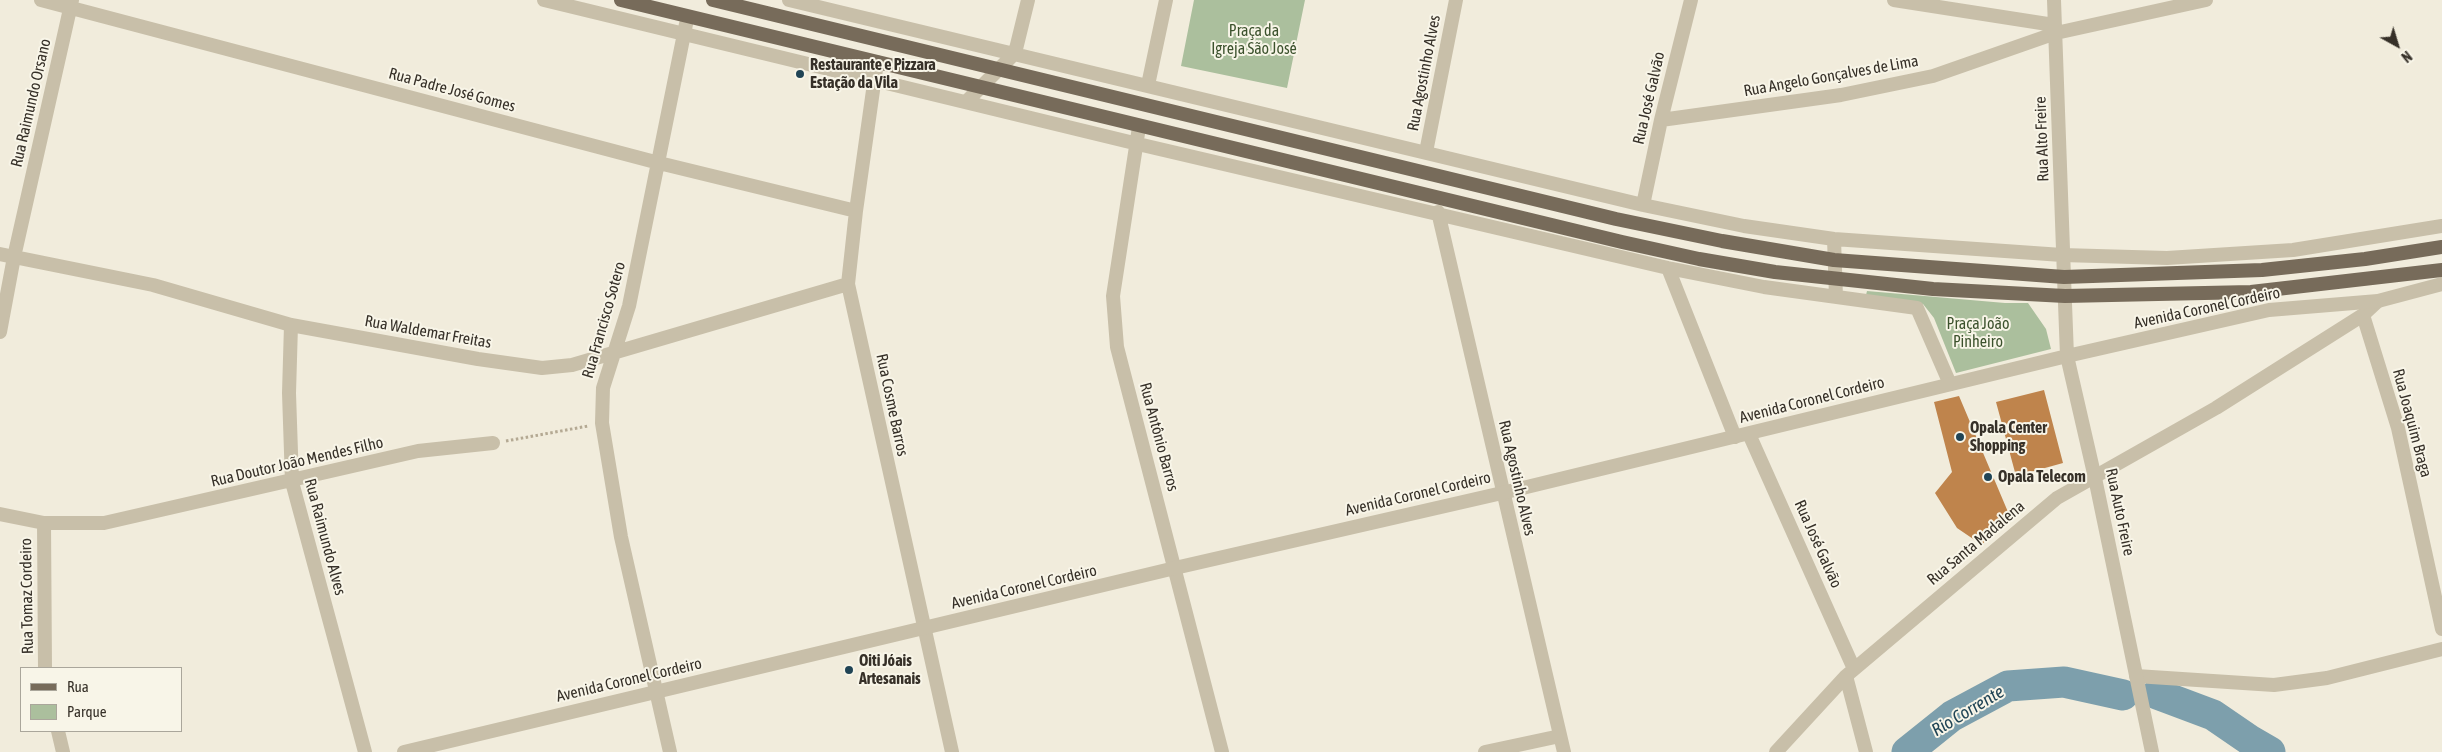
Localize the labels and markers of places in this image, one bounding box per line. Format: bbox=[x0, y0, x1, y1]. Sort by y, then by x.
place label: Restaurante e Pizzara Estação da Vila bbox=[810, 55, 936, 93]
marker: Restaurante e Pizzara Estação da Vila bbox=[794, 68, 806, 80]
place label: Opala Center Shopping bbox=[1970, 418, 2047, 456]
marker: Opala Center Shopping bbox=[1954, 431, 1966, 443]
place label: Opala Telecom bbox=[1998, 467, 2086, 487]
marker: Opala Telecom bbox=[1982, 471, 1994, 483]
place label: Oiti Jóais Artesanais bbox=[859, 651, 921, 689]
marker: Oiti Jóais Artesanais bbox=[843, 664, 855, 676]

